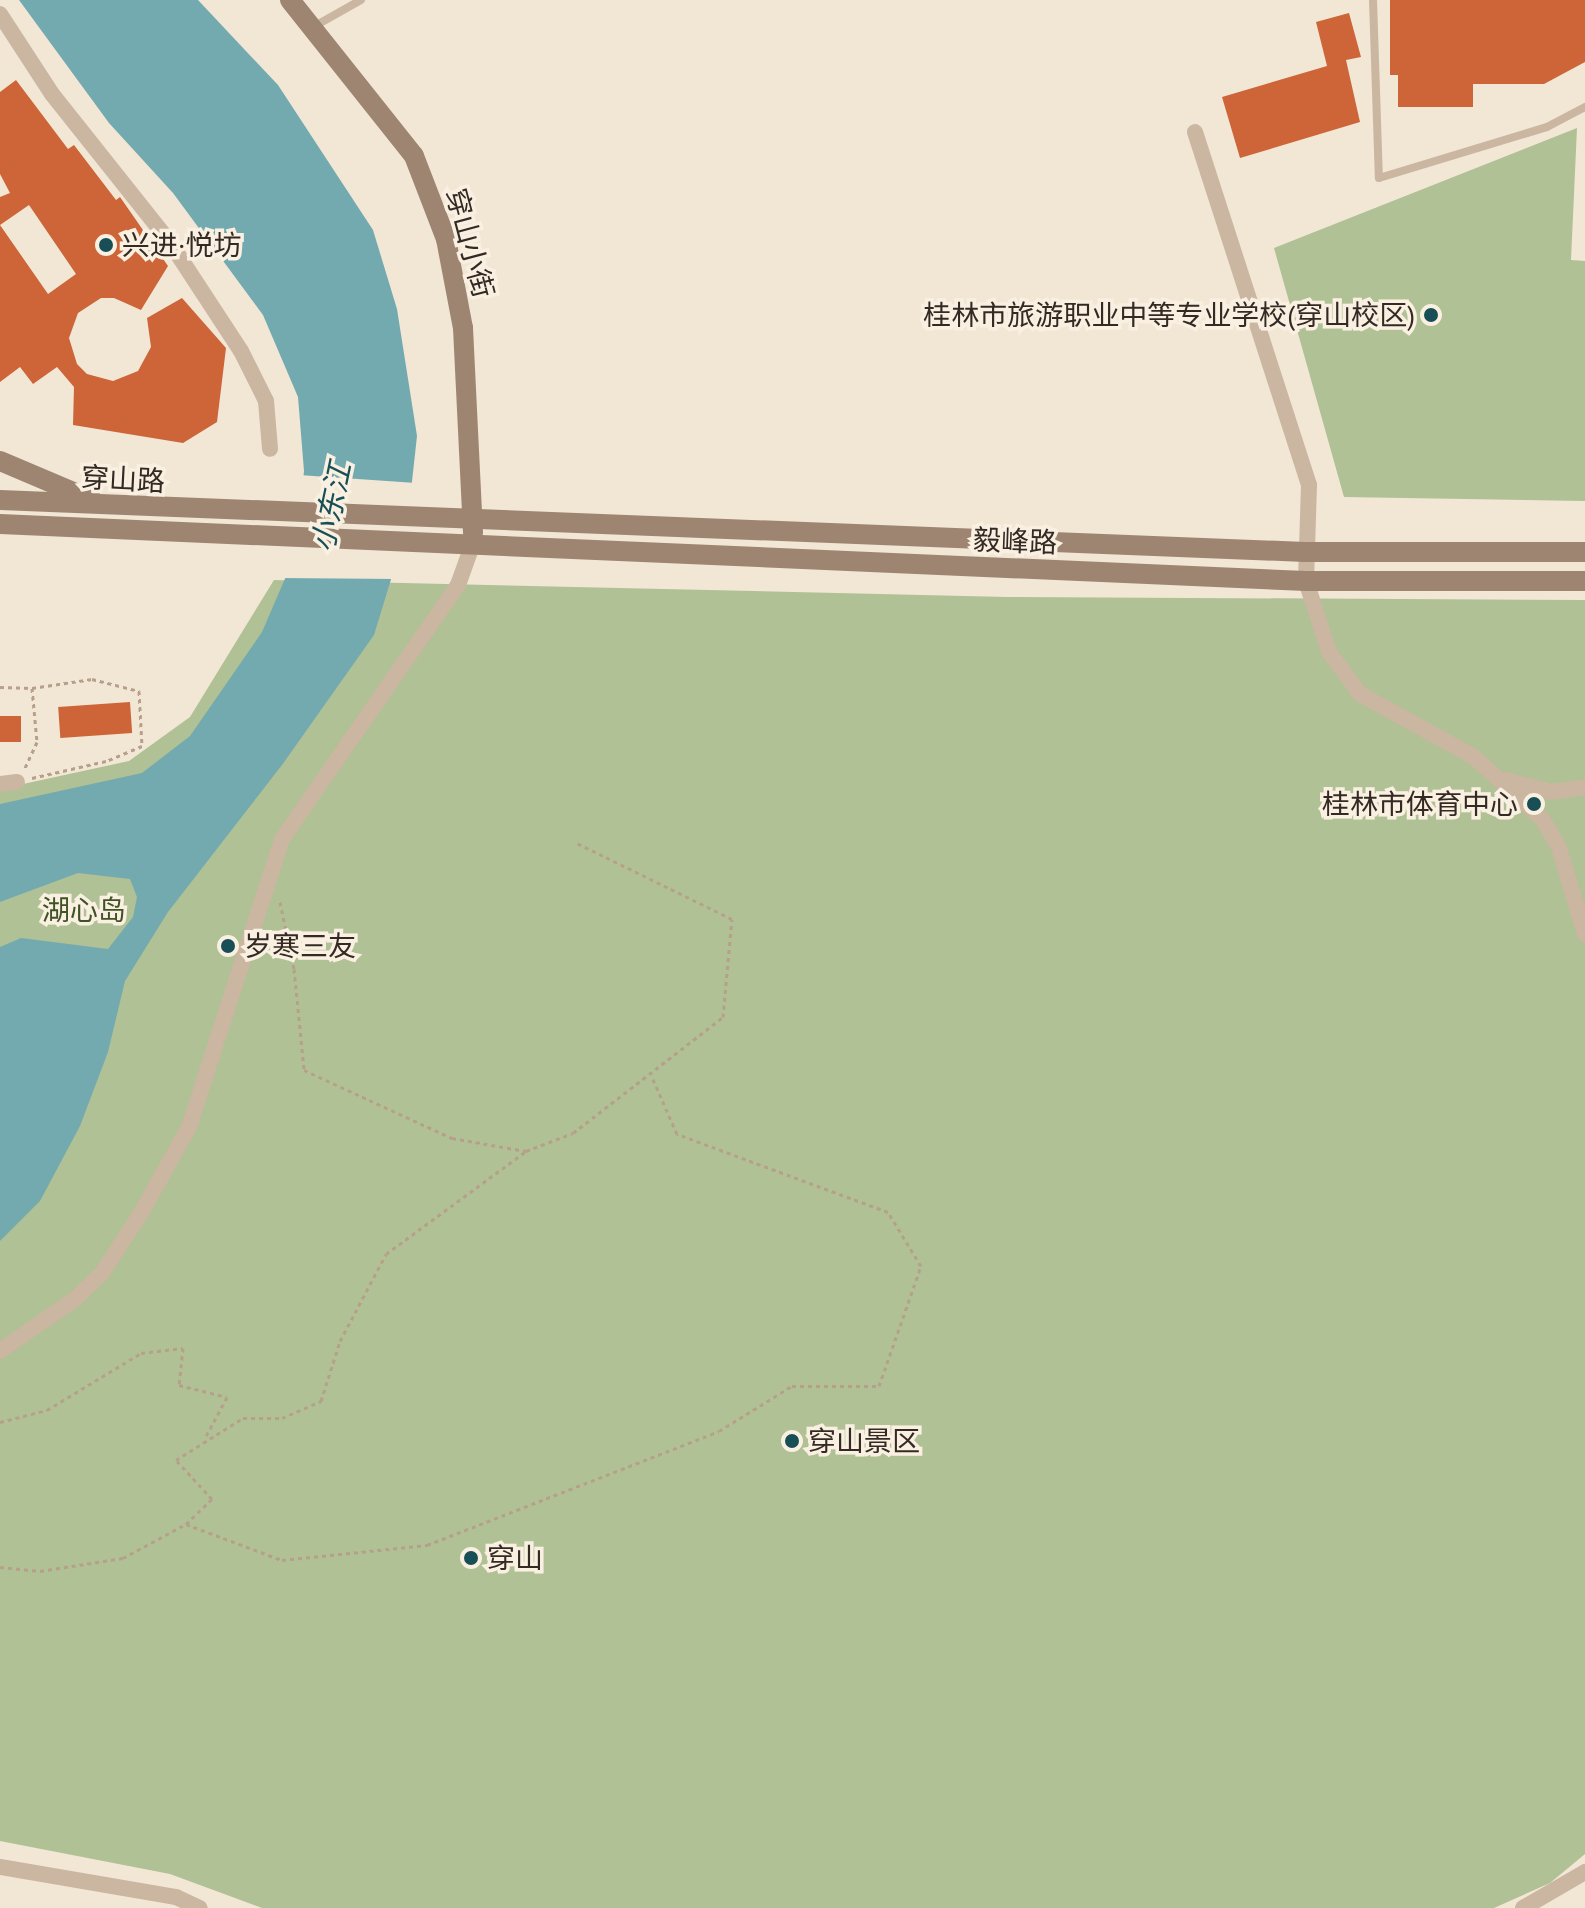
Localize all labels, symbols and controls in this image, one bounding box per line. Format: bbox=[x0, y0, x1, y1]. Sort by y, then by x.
street label: 穿山小街 bbox=[439, 185, 501, 301]
place label: 兴进·悦坊 bbox=[122, 228, 241, 262]
marker: 兴进·悦坊 bbox=[97, 236, 115, 254]
place label: 桂林市旅游职业中等专业学校(穿山校区) bbox=[923, 298, 1415, 332]
marker: 桂林市旅游职业中等专业学校(穿山校区) bbox=[1422, 306, 1440, 324]
water label: 小东江 bbox=[304, 459, 358, 555]
street label: 穿山路 bbox=[80, 460, 166, 498]
street label: 毅峰路 bbox=[972, 523, 1058, 559]
place label: 桂林市体育中心 bbox=[1322, 787, 1518, 821]
marker: 桂林市体育中心 bbox=[1525, 795, 1543, 813]
park label: 湖心岛 bbox=[42, 893, 126, 927]
place label: 岁寒三友 bbox=[244, 929, 356, 963]
marker: 岁寒三友 bbox=[219, 937, 237, 955]
place label: 穿山景区 bbox=[808, 1424, 920, 1458]
marker: 穿山景区 bbox=[783, 1432, 801, 1450]
place label: 穿山 bbox=[487, 1541, 543, 1575]
marker: 穿山 bbox=[462, 1549, 480, 1567]

